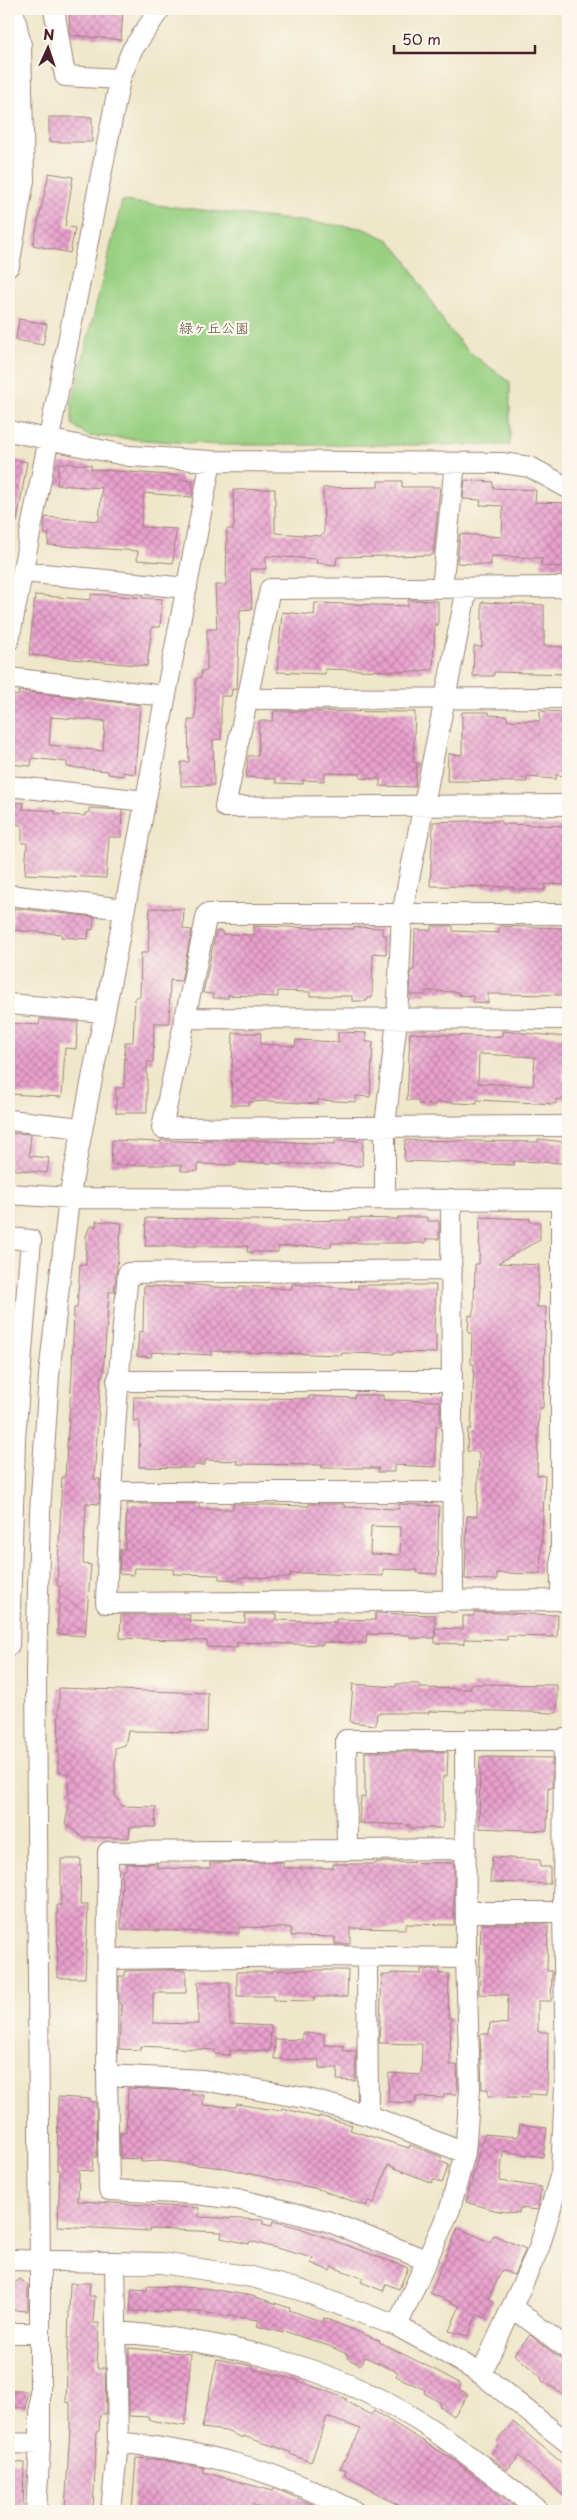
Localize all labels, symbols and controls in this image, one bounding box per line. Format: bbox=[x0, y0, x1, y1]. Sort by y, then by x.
north arrow bbox=[22, 22, 72, 72]
scale bar bbox=[394, 22, 536, 54]
text: N bbox=[43, 24, 55, 45]
text: 50 m bbox=[402, 27, 441, 50]
park label: 緑ヶ丘公園 bbox=[179, 317, 249, 338]

